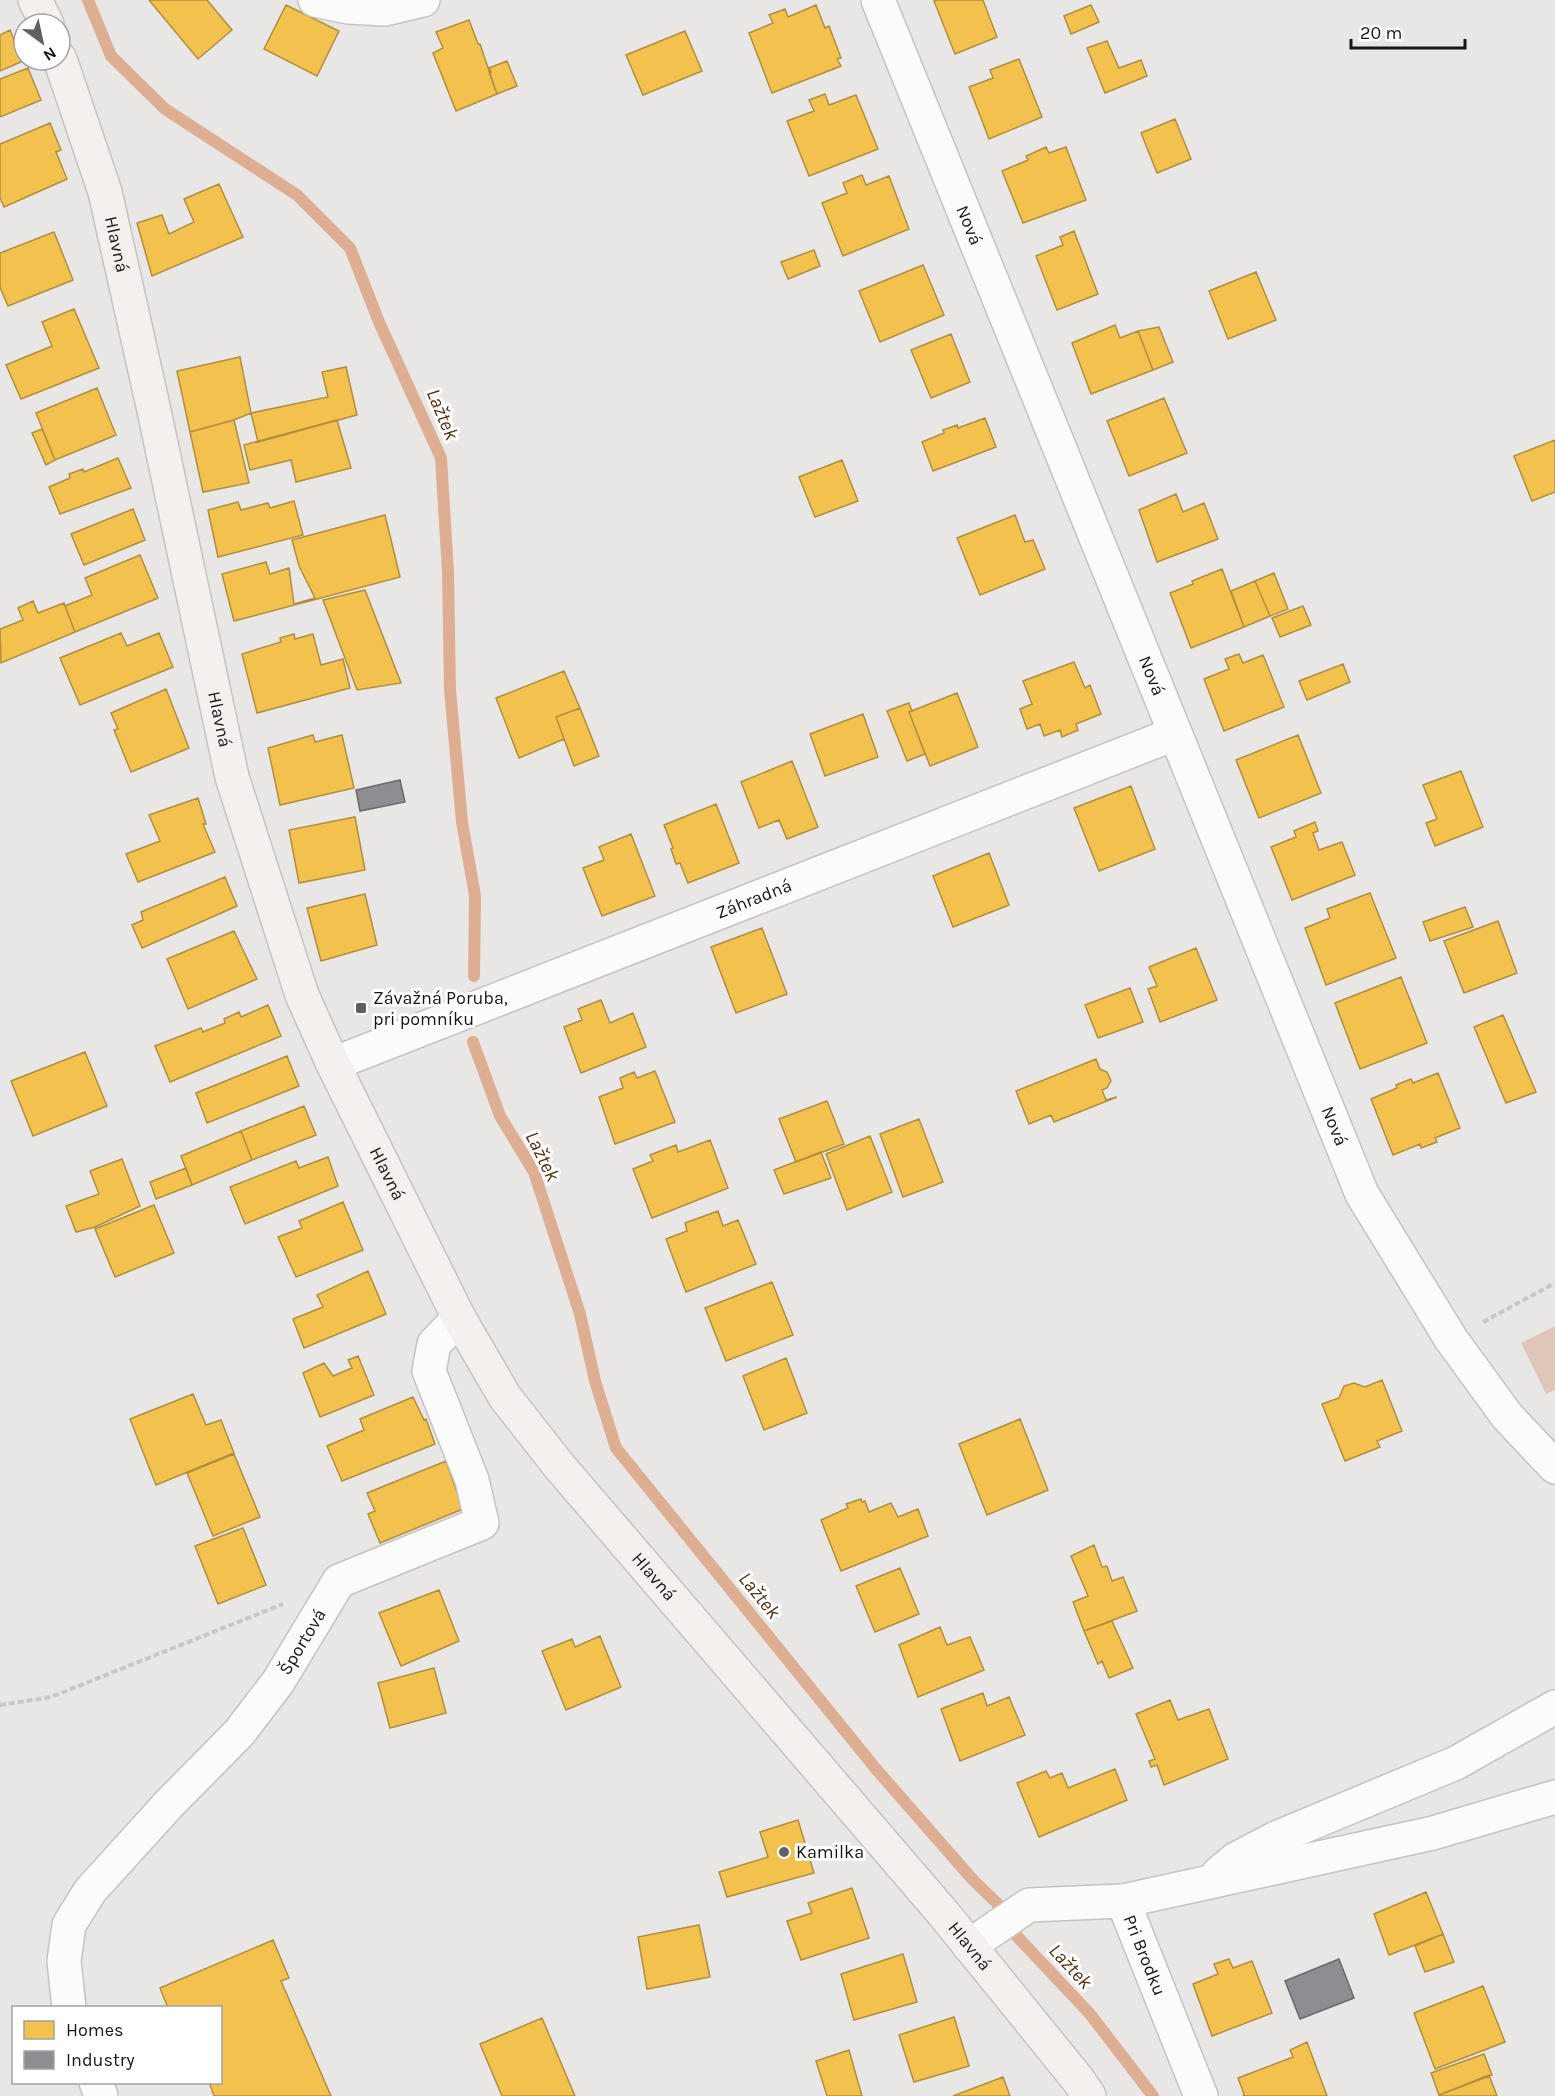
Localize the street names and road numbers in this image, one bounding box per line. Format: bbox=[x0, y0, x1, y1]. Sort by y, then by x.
street label: Nová bbox=[951, 202, 987, 248]
street label: Hlavná bbox=[100, 214, 134, 274]
street label: Nová bbox=[1134, 652, 1170, 699]
street label: Hlavná bbox=[203, 689, 236, 749]
street label: Záhradná bbox=[713, 874, 795, 924]
street label: Nová bbox=[1317, 1103, 1352, 1149]
street label: Hlavná bbox=[365, 1143, 410, 1204]
street label: Hlavná bbox=[627, 1548, 681, 1605]
street label: Športová bbox=[274, 1605, 331, 1679]
street label: Pri Brodku bbox=[1119, 1911, 1171, 1999]
street label: Hlavná bbox=[943, 1917, 996, 1975]

